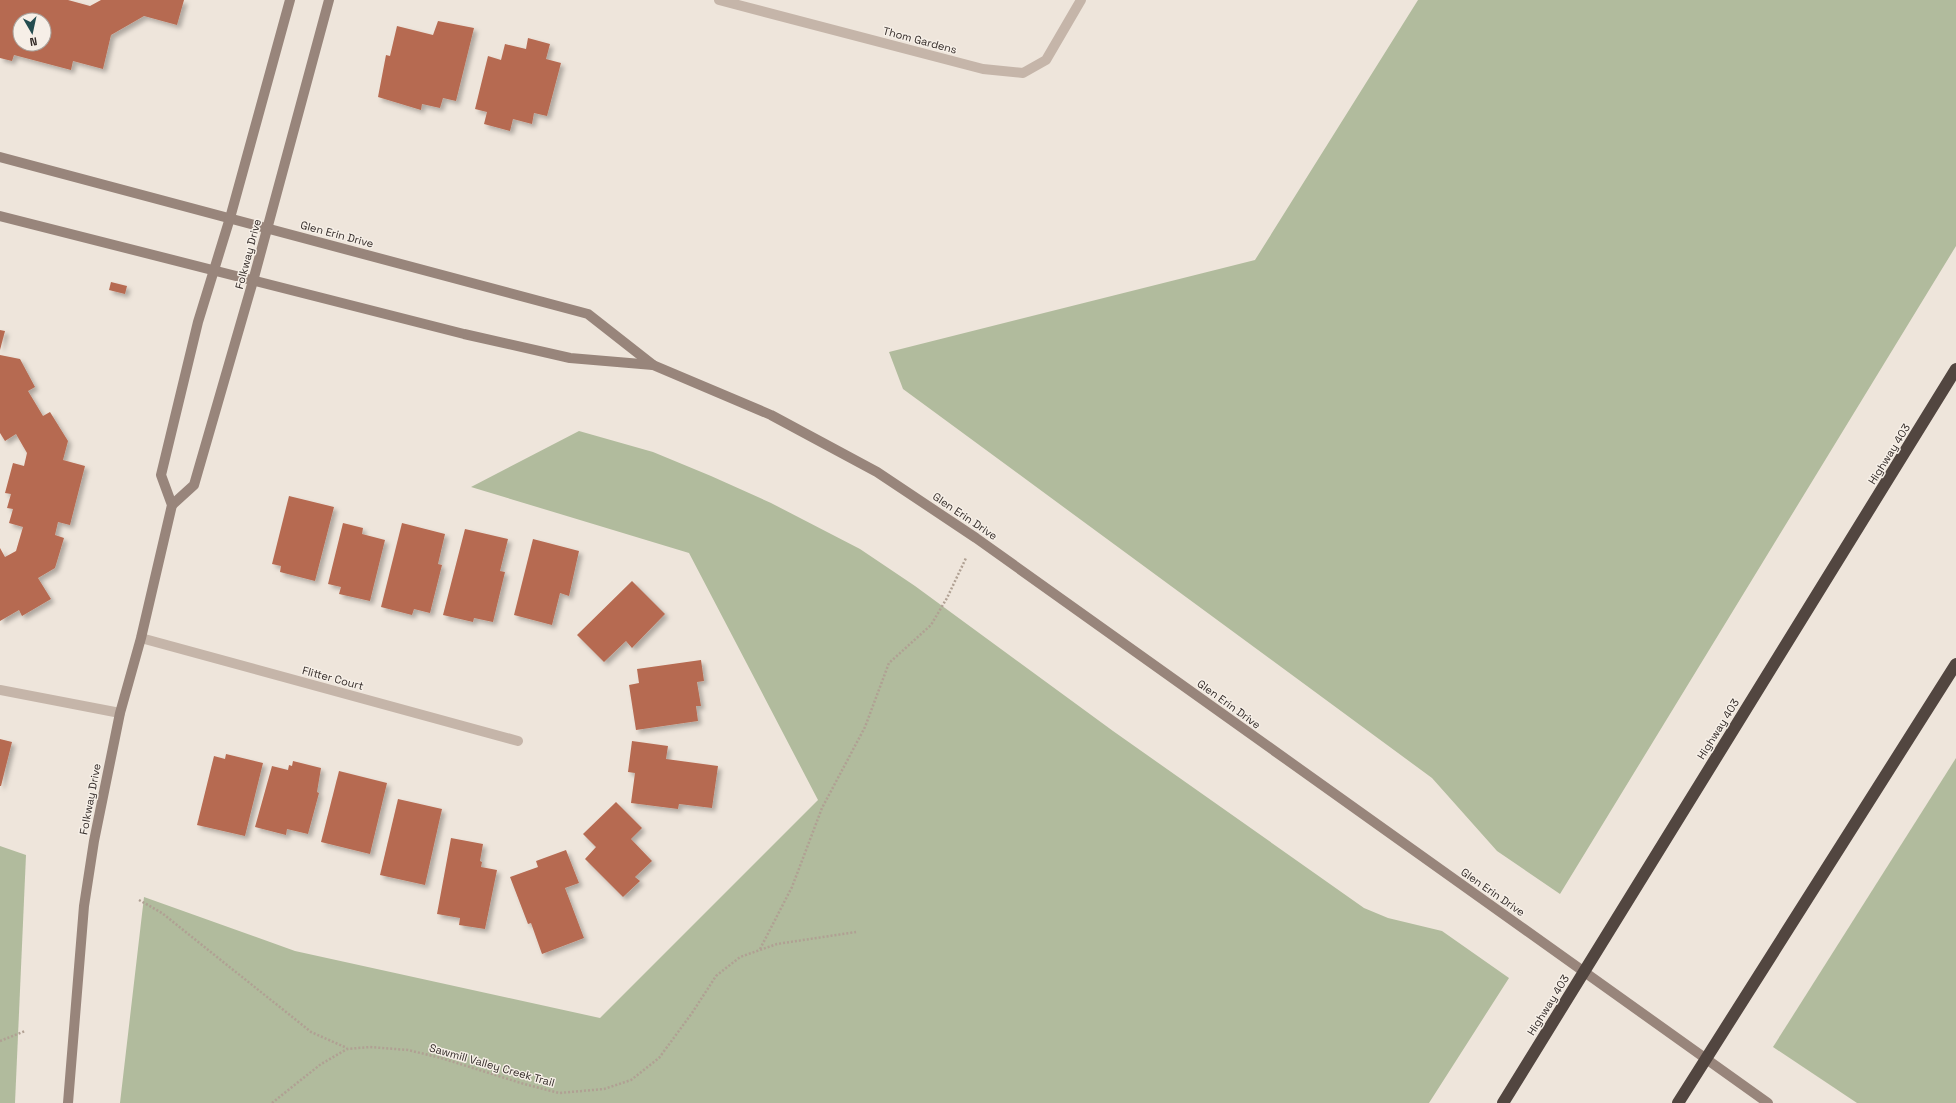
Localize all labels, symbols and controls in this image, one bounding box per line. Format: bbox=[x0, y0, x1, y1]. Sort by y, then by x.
north arrow bbox=[12, 12, 52, 52]
street label: Thom Gardens bbox=[881, 23, 959, 57]
text: N bbox=[29, 34, 38, 49]
street label: Folkway Drive bbox=[232, 217, 264, 291]
street label: Glen Erin Drive bbox=[299, 218, 375, 250]
street label: Highway 403 bbox=[1865, 421, 1913, 487]
street label: Glen Erin Drive bbox=[930, 489, 1000, 543]
street label: Flitter Court bbox=[301, 663, 365, 693]
street label: Glen Erin Drive bbox=[1195, 676, 1263, 732]
street label: Highway 403 bbox=[1694, 696, 1742, 762]
street label: Folkway Drive bbox=[76, 762, 104, 836]
street label: Glen Erin Drive bbox=[1458, 865, 1528, 919]
street label: Highway 403 bbox=[1524, 972, 1572, 1038]
street label: Sawmill Valley Creek Trail bbox=[428, 1040, 556, 1090]

